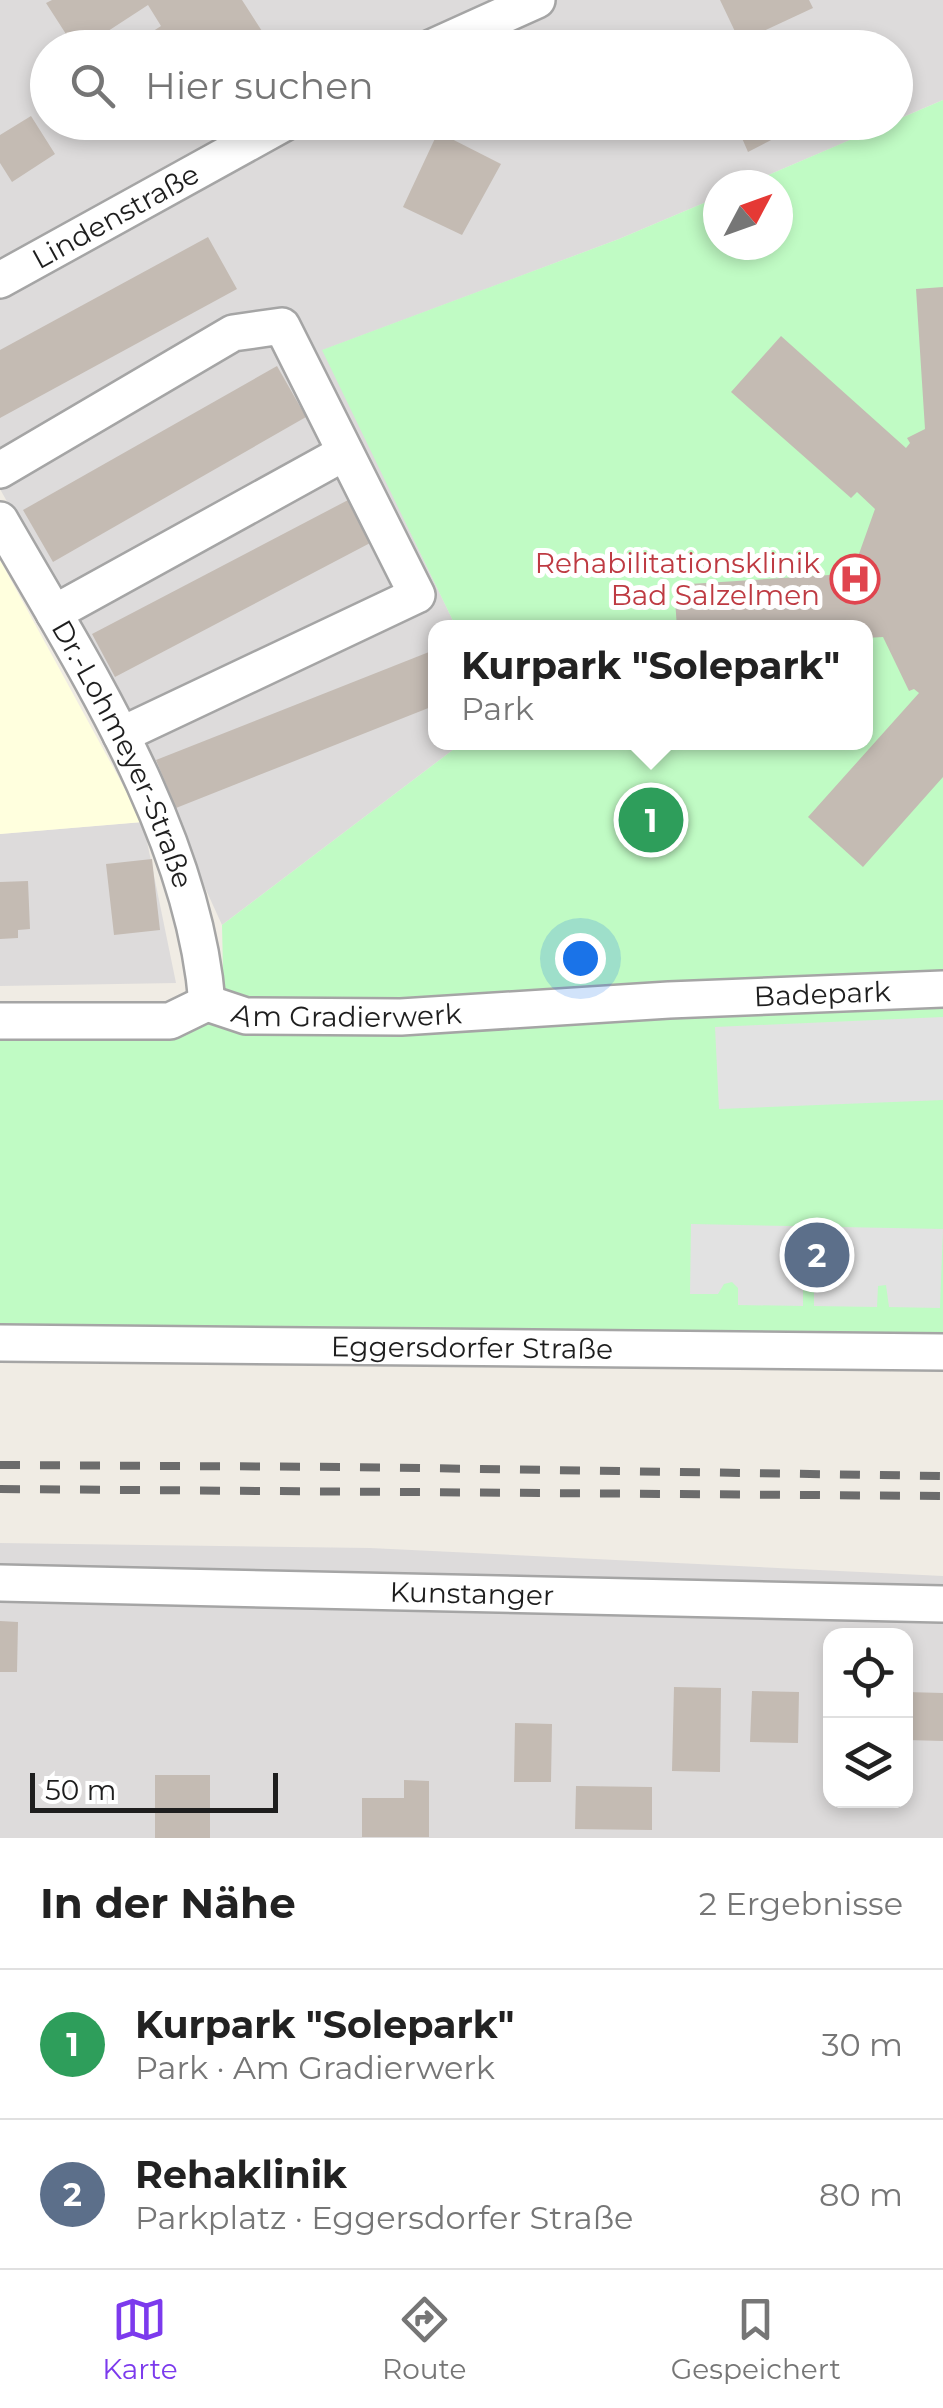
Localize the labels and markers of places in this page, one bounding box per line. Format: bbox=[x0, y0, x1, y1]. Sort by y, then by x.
place label: Rehabilitationsklinik Bad Salzelmen bbox=[535, 546, 820, 612]
hospital icon: Rehabilitationsklinik Bad Salzelmen bbox=[829, 553, 881, 605]
pin: 1 bbox=[618, 782, 684, 858]
pin: 2 bbox=[784, 1218, 850, 1292]

